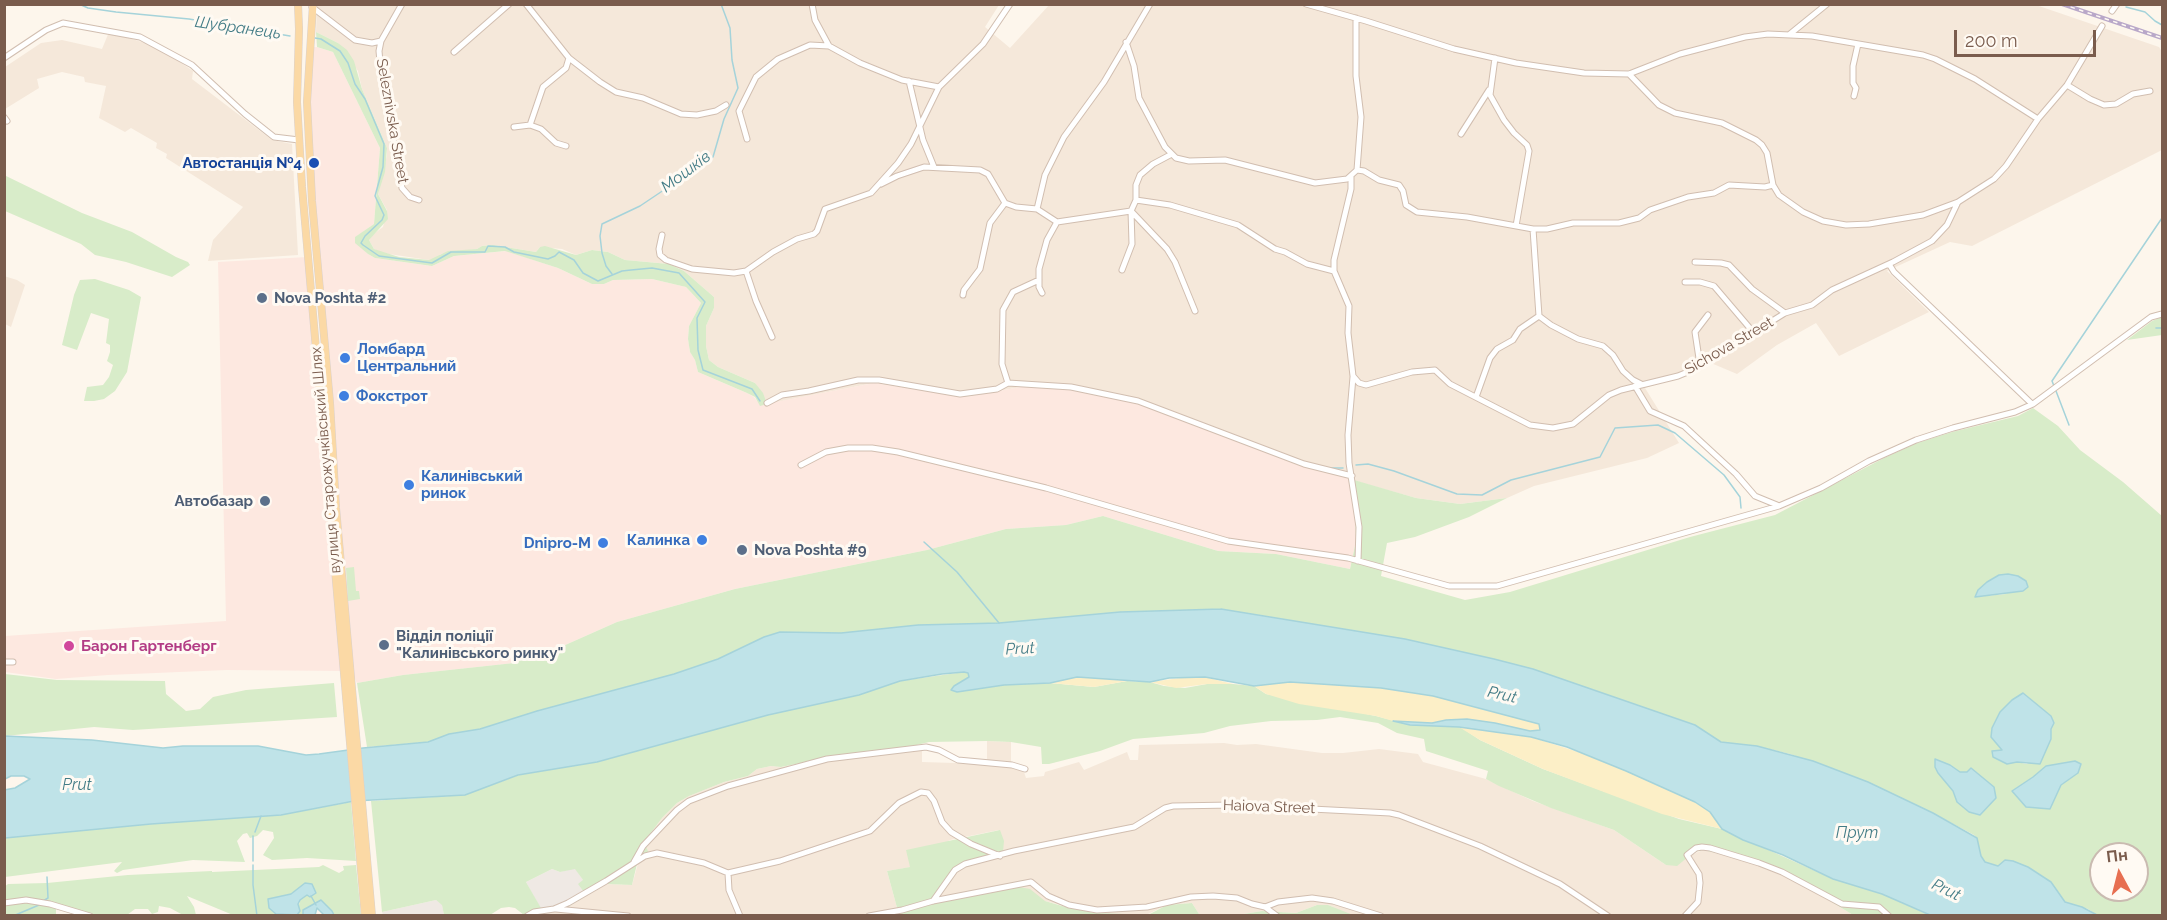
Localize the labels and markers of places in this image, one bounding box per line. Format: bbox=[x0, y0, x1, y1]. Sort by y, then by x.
place label: Автостанція №4 bbox=[182, 154, 302, 172]
marker: Автостанція №4 bbox=[307, 156, 321, 170]
place label: Nova Poshta #2 bbox=[274, 289, 386, 307]
marker: Nova Poshta #2 bbox=[255, 291, 269, 305]
place label: Ломбард Центральний bbox=[357, 340, 456, 375]
marker: Ломбард Центральний bbox=[338, 351, 352, 365]
place label: Фокстрот bbox=[356, 387, 428, 405]
marker: Фокстрот bbox=[337, 389, 351, 403]
place label: Калинівський ринок bbox=[421, 467, 523, 502]
marker: Калинівський ринок bbox=[402, 478, 416, 492]
place label: Автобазар bbox=[174, 492, 253, 510]
marker: Автобазар bbox=[258, 494, 272, 508]
place label: Калинка bbox=[627, 531, 690, 549]
marker: Калинка bbox=[695, 533, 709, 547]
place label: Dnipro-M bbox=[524, 534, 591, 552]
marker: Dnipro-M bbox=[596, 536, 610, 550]
place label: Nova Poshta #9 bbox=[754, 541, 867, 559]
marker: Nova Poshta #9 bbox=[735, 543, 749, 557]
place label: Відділ поліції "Калинівського ринку" bbox=[396, 627, 563, 662]
place label: Барон Гартенберг bbox=[81, 637, 217, 655]
marker: Відділ поліції "Калинівського ринку" bbox=[377, 638, 391, 652]
marker: Барон Гартенберг bbox=[62, 639, 76, 653]

